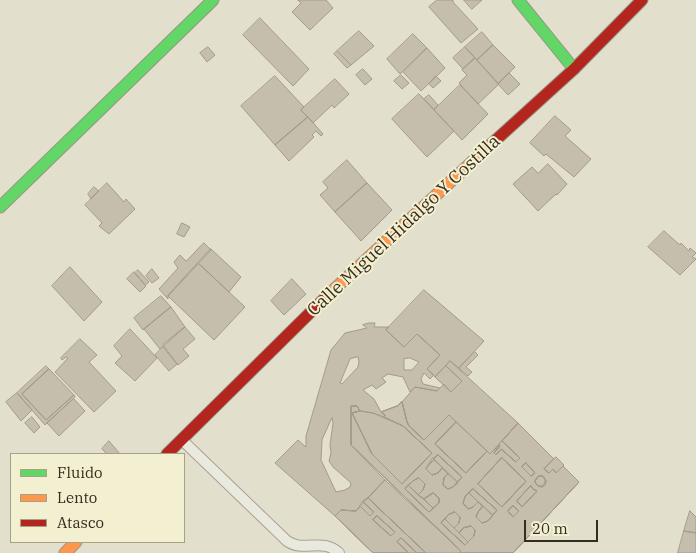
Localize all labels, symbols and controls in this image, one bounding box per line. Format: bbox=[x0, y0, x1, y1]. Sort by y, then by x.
street label: Calle Miguel Hidalgo Y Costilla bbox=[303, 131, 505, 321]
legend bbox=[10, 453, 185, 543]
text: Fluido bbox=[57, 463, 102, 482]
text: Lento bbox=[57, 488, 97, 507]
scale bar bbox=[526, 510, 600, 542]
text: Atasco bbox=[57, 513, 104, 532]
text: 20 m bbox=[532, 519, 568, 538]

